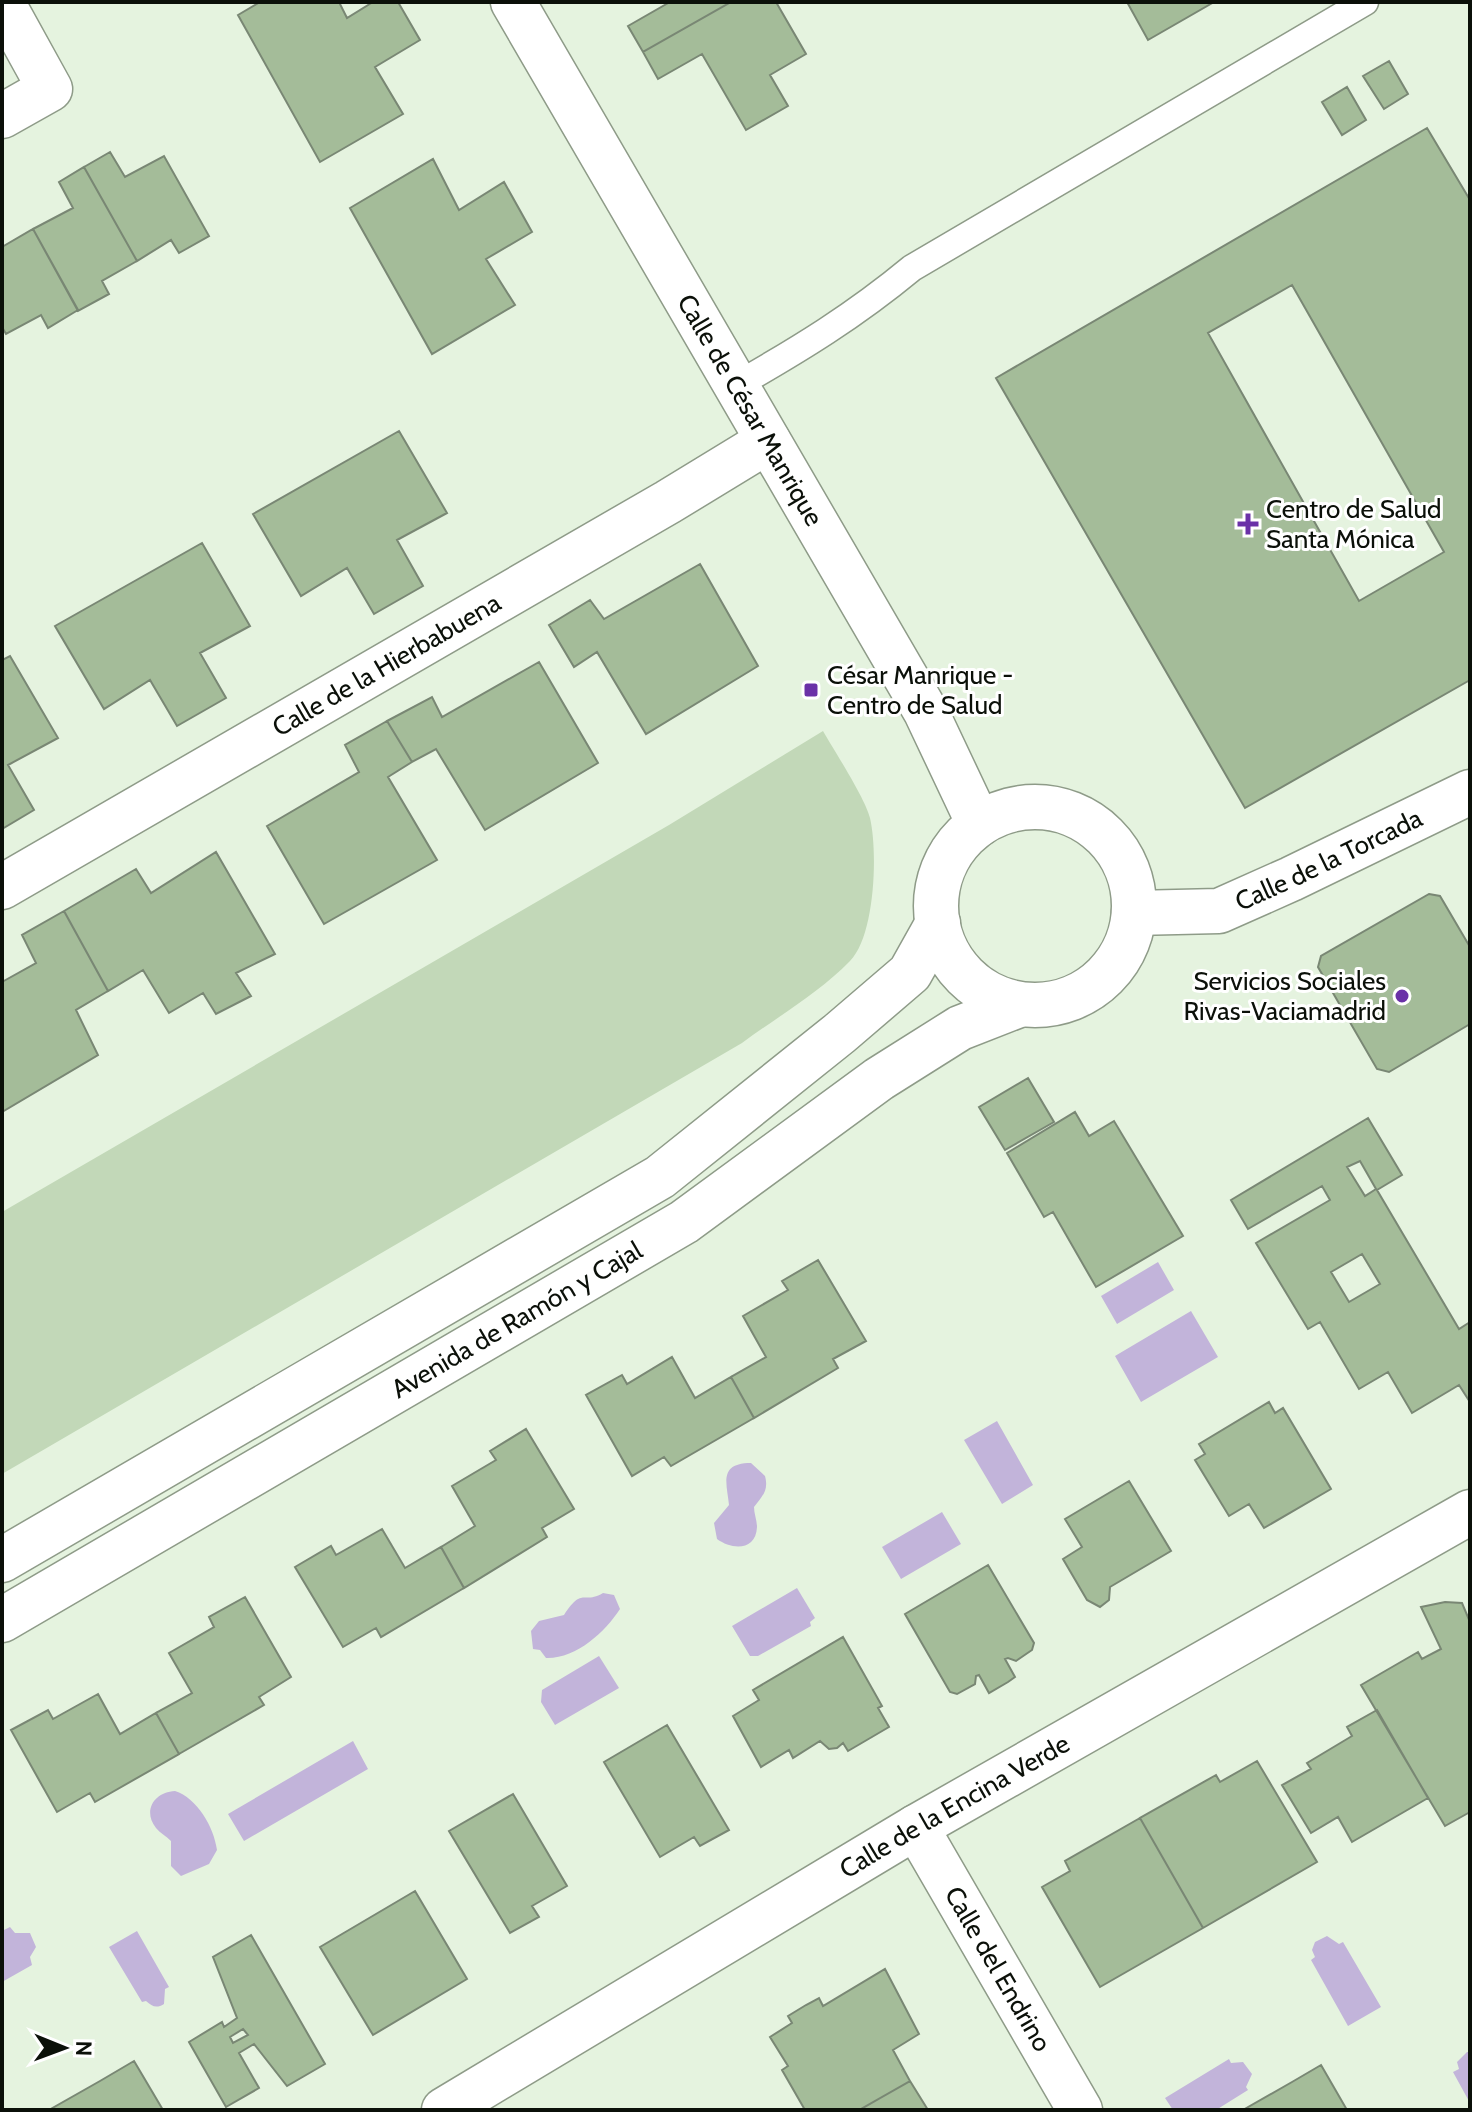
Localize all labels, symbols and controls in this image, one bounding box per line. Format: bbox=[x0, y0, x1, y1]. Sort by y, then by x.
street label: Calle de César Manrique bbox=[670, 288, 830, 532]
place label: Centro de Salud Santa Mónica bbox=[1266, 493, 1442, 555]
marker: Centro de Salud Santa Mónica bbox=[1237, 513, 1259, 535]
street label: Calle de la Hierbabuena bbox=[267, 586, 507, 743]
place label: César Manrique - Centro de Salud bbox=[827, 659, 1013, 721]
marker: César Manrique - Centro de Salud bbox=[802, 681, 820, 699]
street label: Calle de la Torcada bbox=[1230, 802, 1428, 918]
place label: Servicios Sociales Rivas-Vaciamadrid bbox=[1184, 965, 1386, 1027]
marker: Servicios Sociales Rivas-Vaciamadrid bbox=[1393, 987, 1411, 1005]
street label: Avenida de Ramón y Cajal bbox=[386, 1234, 648, 1405]
street label: Calle de la Encina Verde bbox=[834, 1727, 1075, 1885]
street label: Calle del Endrino bbox=[938, 1881, 1059, 2057]
north arrow bbox=[24, 2008, 104, 2088]
text: N bbox=[70, 2040, 97, 2056]

